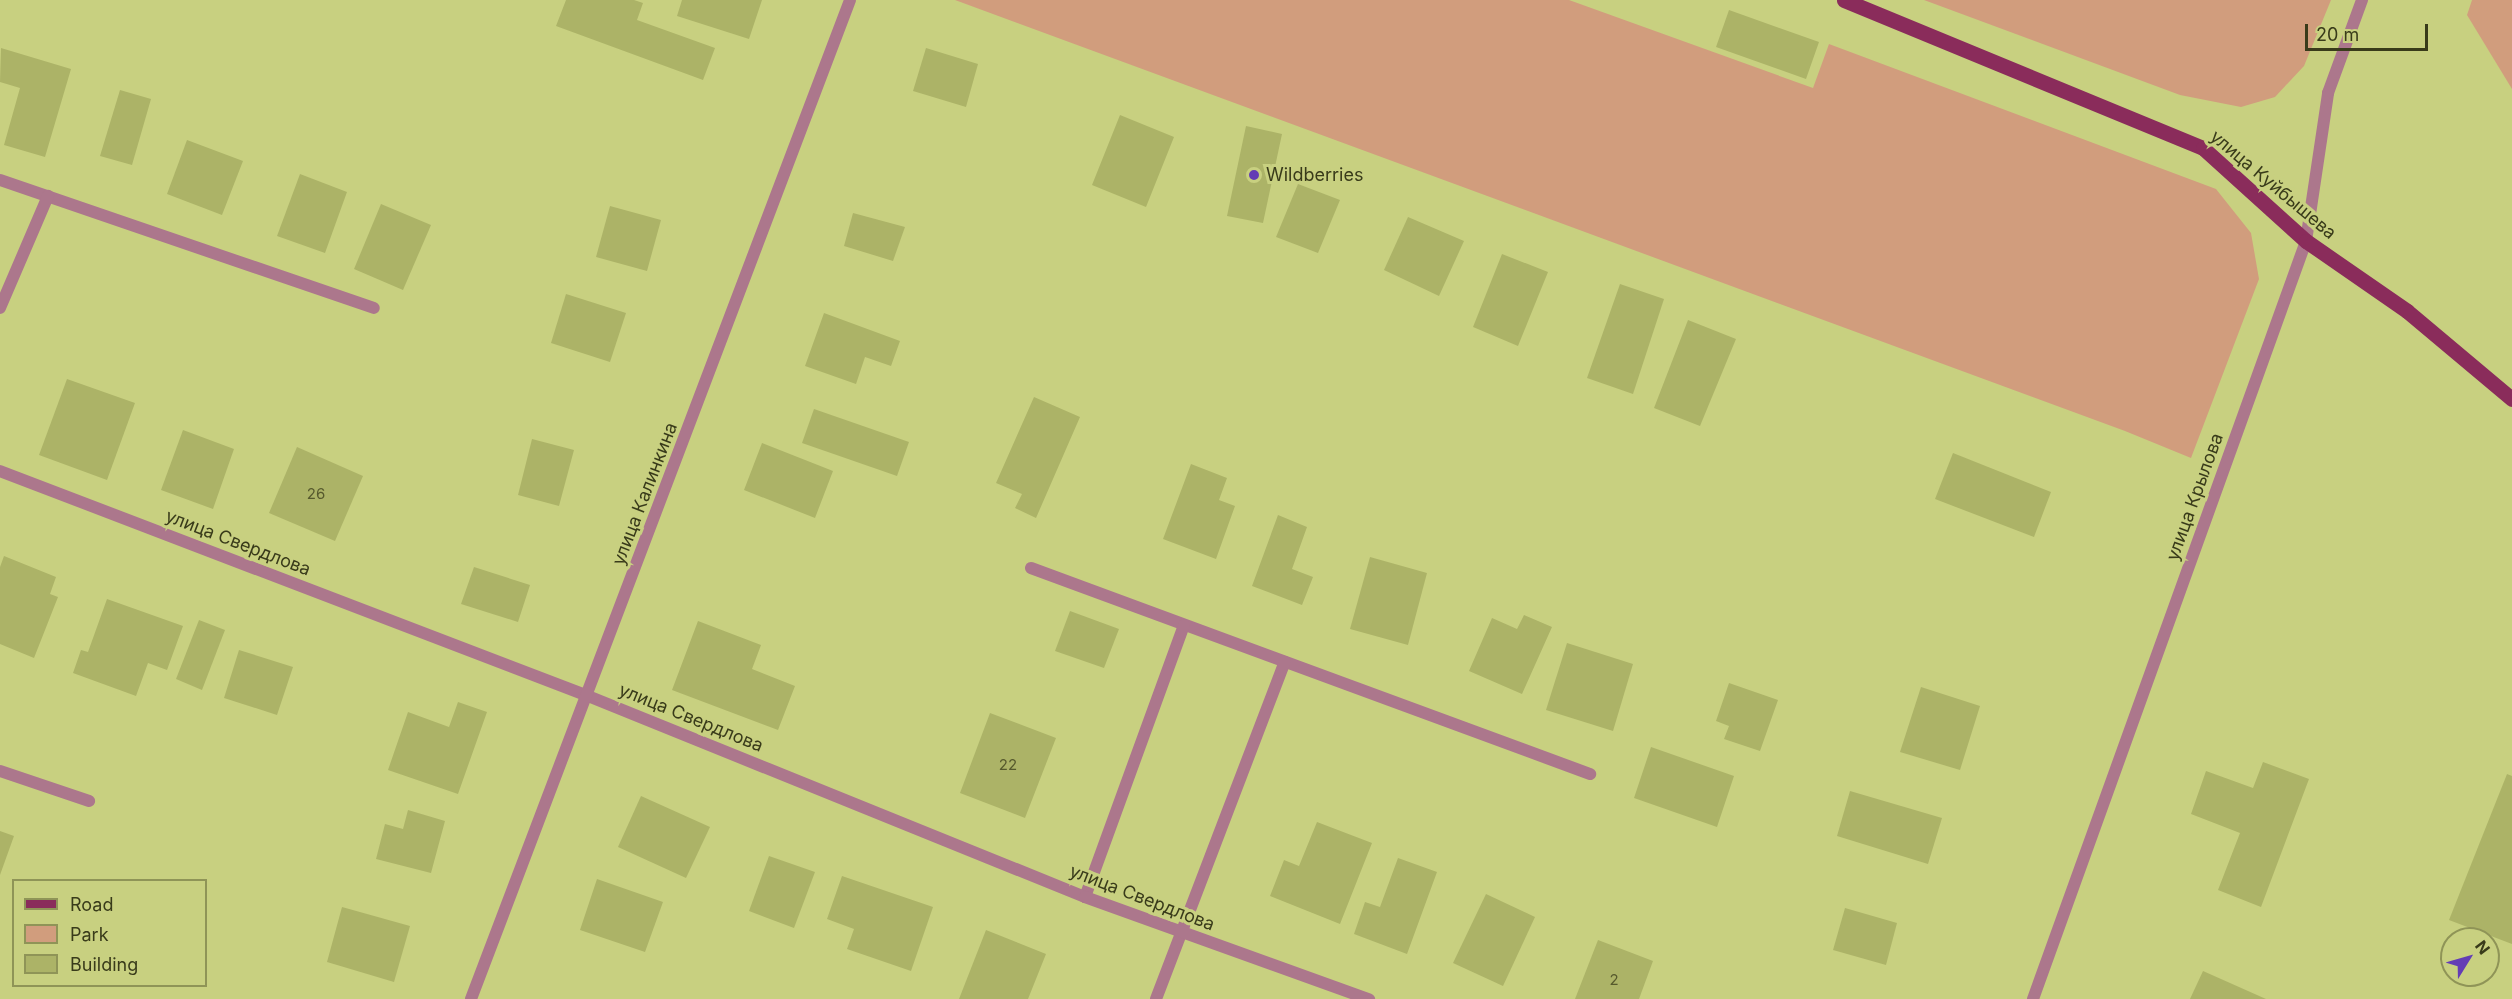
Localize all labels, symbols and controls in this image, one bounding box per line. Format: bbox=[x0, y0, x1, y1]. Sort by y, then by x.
scale bar bbox=[2308, 12, 2431, 50]
text: 20 m bbox=[2316, 24, 2359, 45]
street label: улица Куйбышева bbox=[2206, 126, 2340, 244]
place label: Wildberries bbox=[1266, 164, 1363, 186]
marker: Wildberries bbox=[1247, 168, 1261, 182]
street label: улица Калинкина bbox=[608, 420, 682, 568]
street label: улица Крылова bbox=[2162, 430, 2228, 564]
house number: 26 bbox=[307, 485, 325, 503]
street label: улица Свердлова bbox=[162, 505, 314, 581]
street label: улица Свердлова bbox=[616, 679, 766, 757]
house number: 22 bbox=[999, 756, 1017, 774]
street label: улица Свердлова bbox=[1066, 860, 1218, 936]
legend bbox=[12, 879, 207, 987]
text: Road bbox=[70, 894, 113, 915]
text: Park bbox=[70, 924, 109, 945]
north arrow bbox=[2440, 927, 2500, 987]
text: N bbox=[2471, 936, 2494, 958]
text: Building bbox=[70, 954, 138, 975]
house number: 2 bbox=[1609, 971, 1619, 989]

